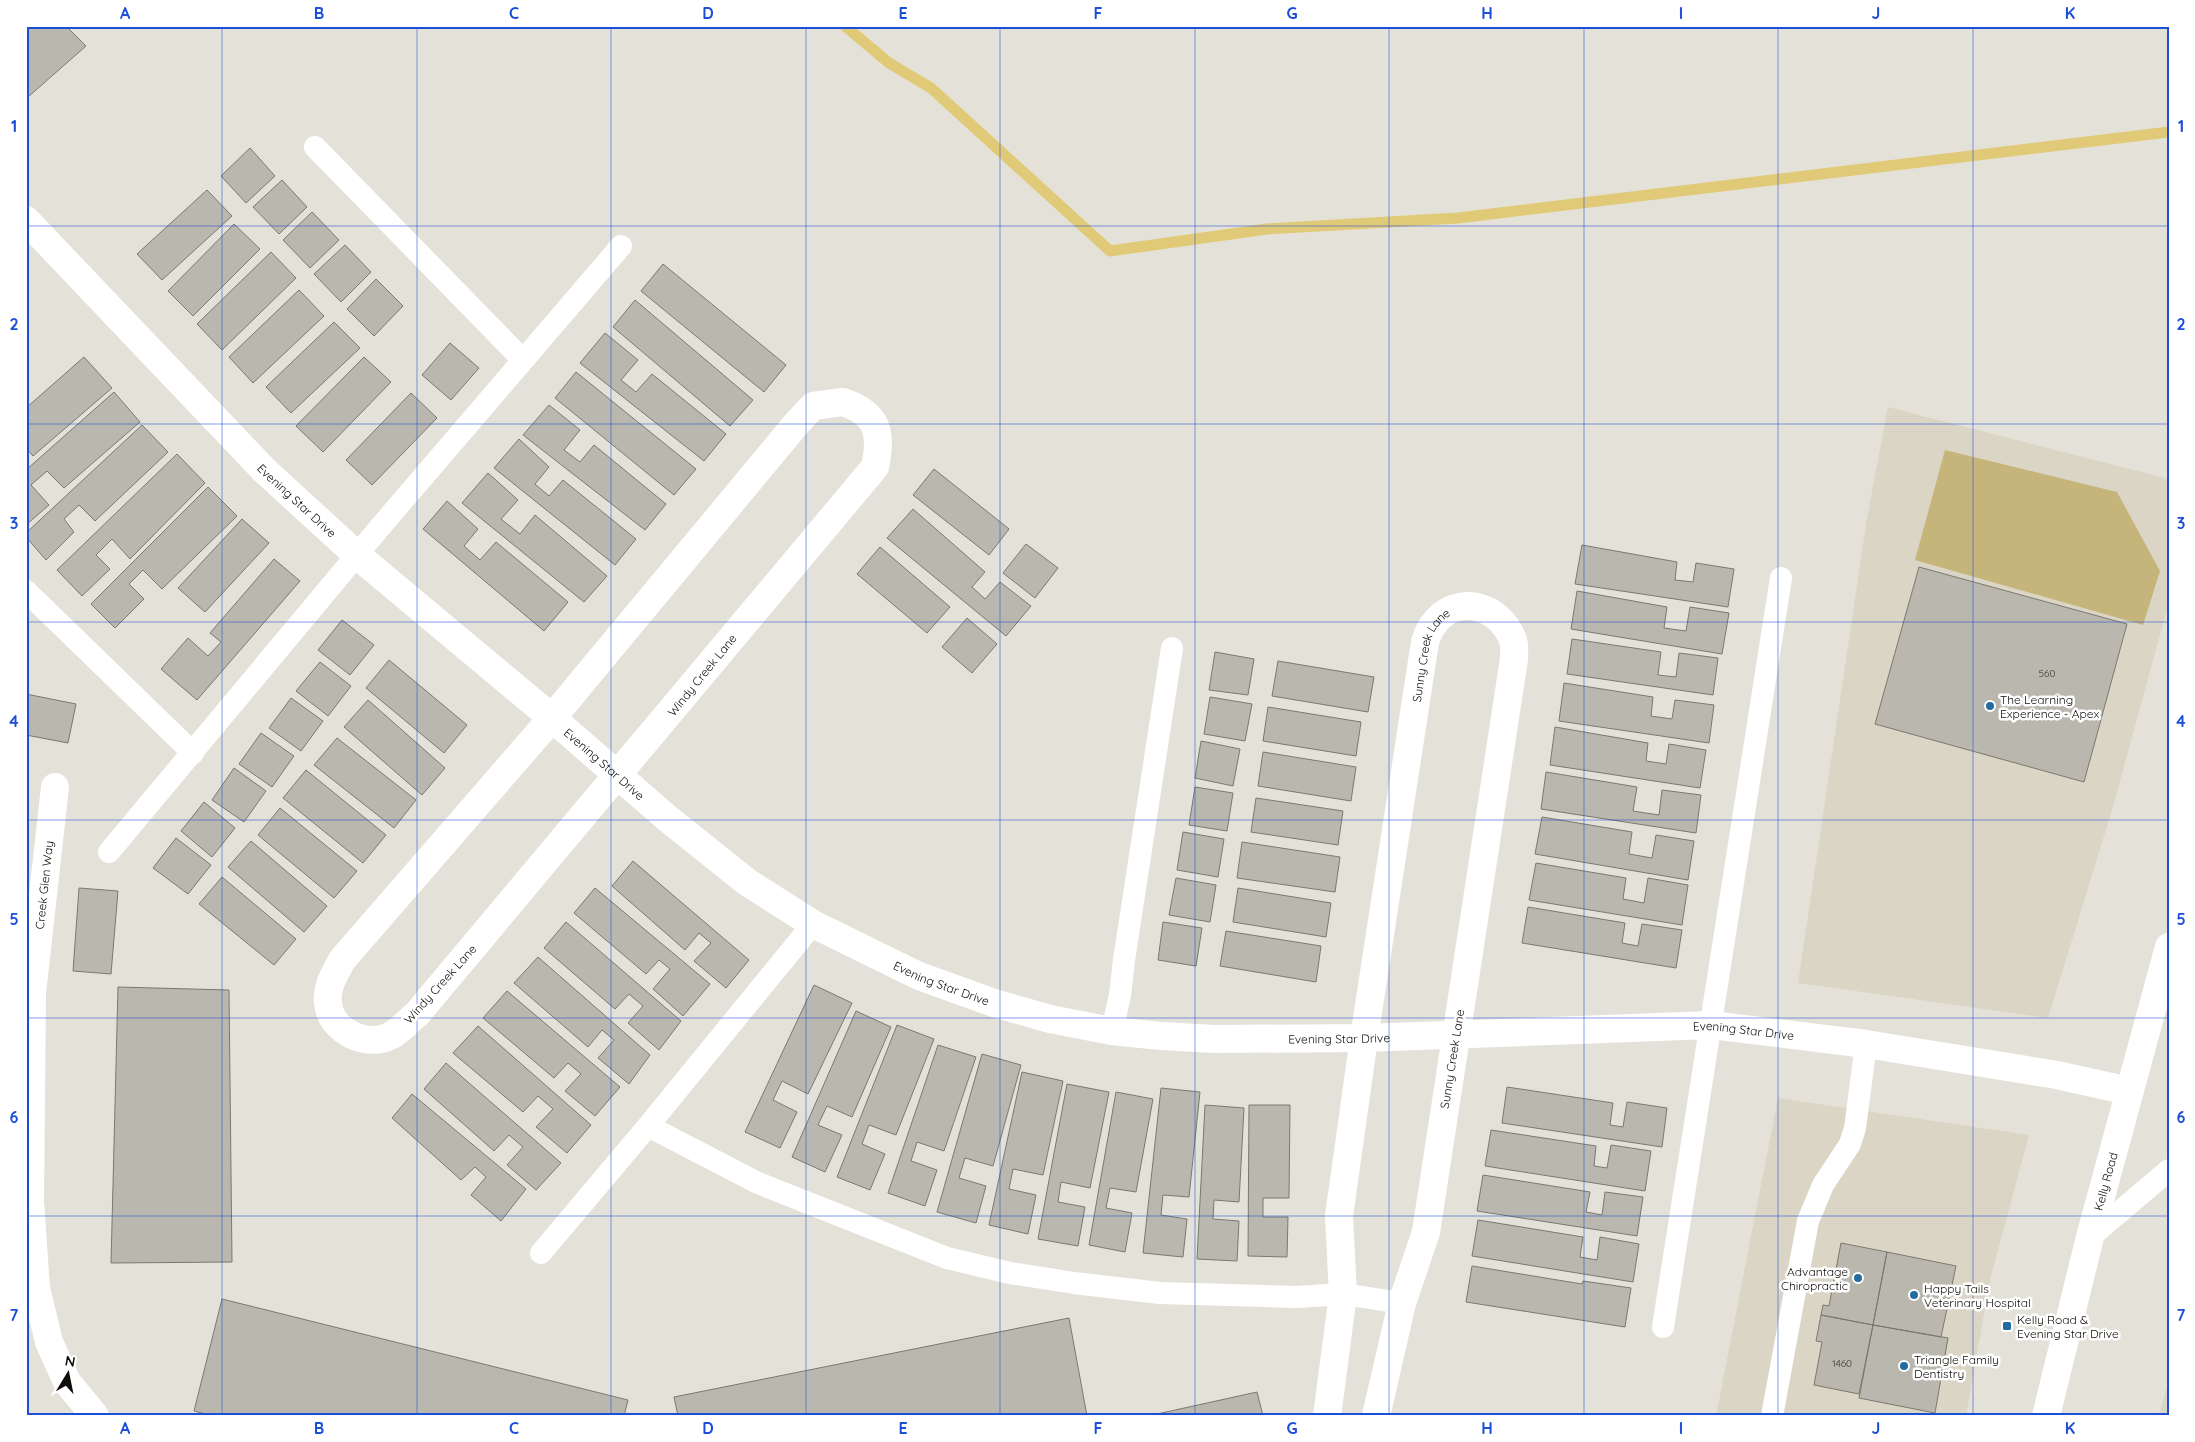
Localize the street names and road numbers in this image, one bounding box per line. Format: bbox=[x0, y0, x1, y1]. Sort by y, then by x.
street label: Evening Star Drive bbox=[254, 460, 340, 540]
street label: Sunny Creek Lane bbox=[1408, 605, 1452, 703]
street label: Windy Creek Lane bbox=[664, 631, 740, 719]
street label: Evening Star Drive bbox=[561, 725, 648, 803]
street label: Creek Glen Way bbox=[32, 840, 56, 930]
street label: Windy Creek Lane bbox=[401, 941, 480, 1027]
street label: Evening Star Drive bbox=[891, 957, 992, 1008]
street label: Sunny Creek Lane bbox=[1437, 1008, 1467, 1110]
street label: Evening Star Drive bbox=[1693, 1017, 1795, 1043]
street label: Evening Star Drive bbox=[1288, 1030, 1391, 1046]
street label: Kelly Road bbox=[2090, 1150, 2120, 1212]

